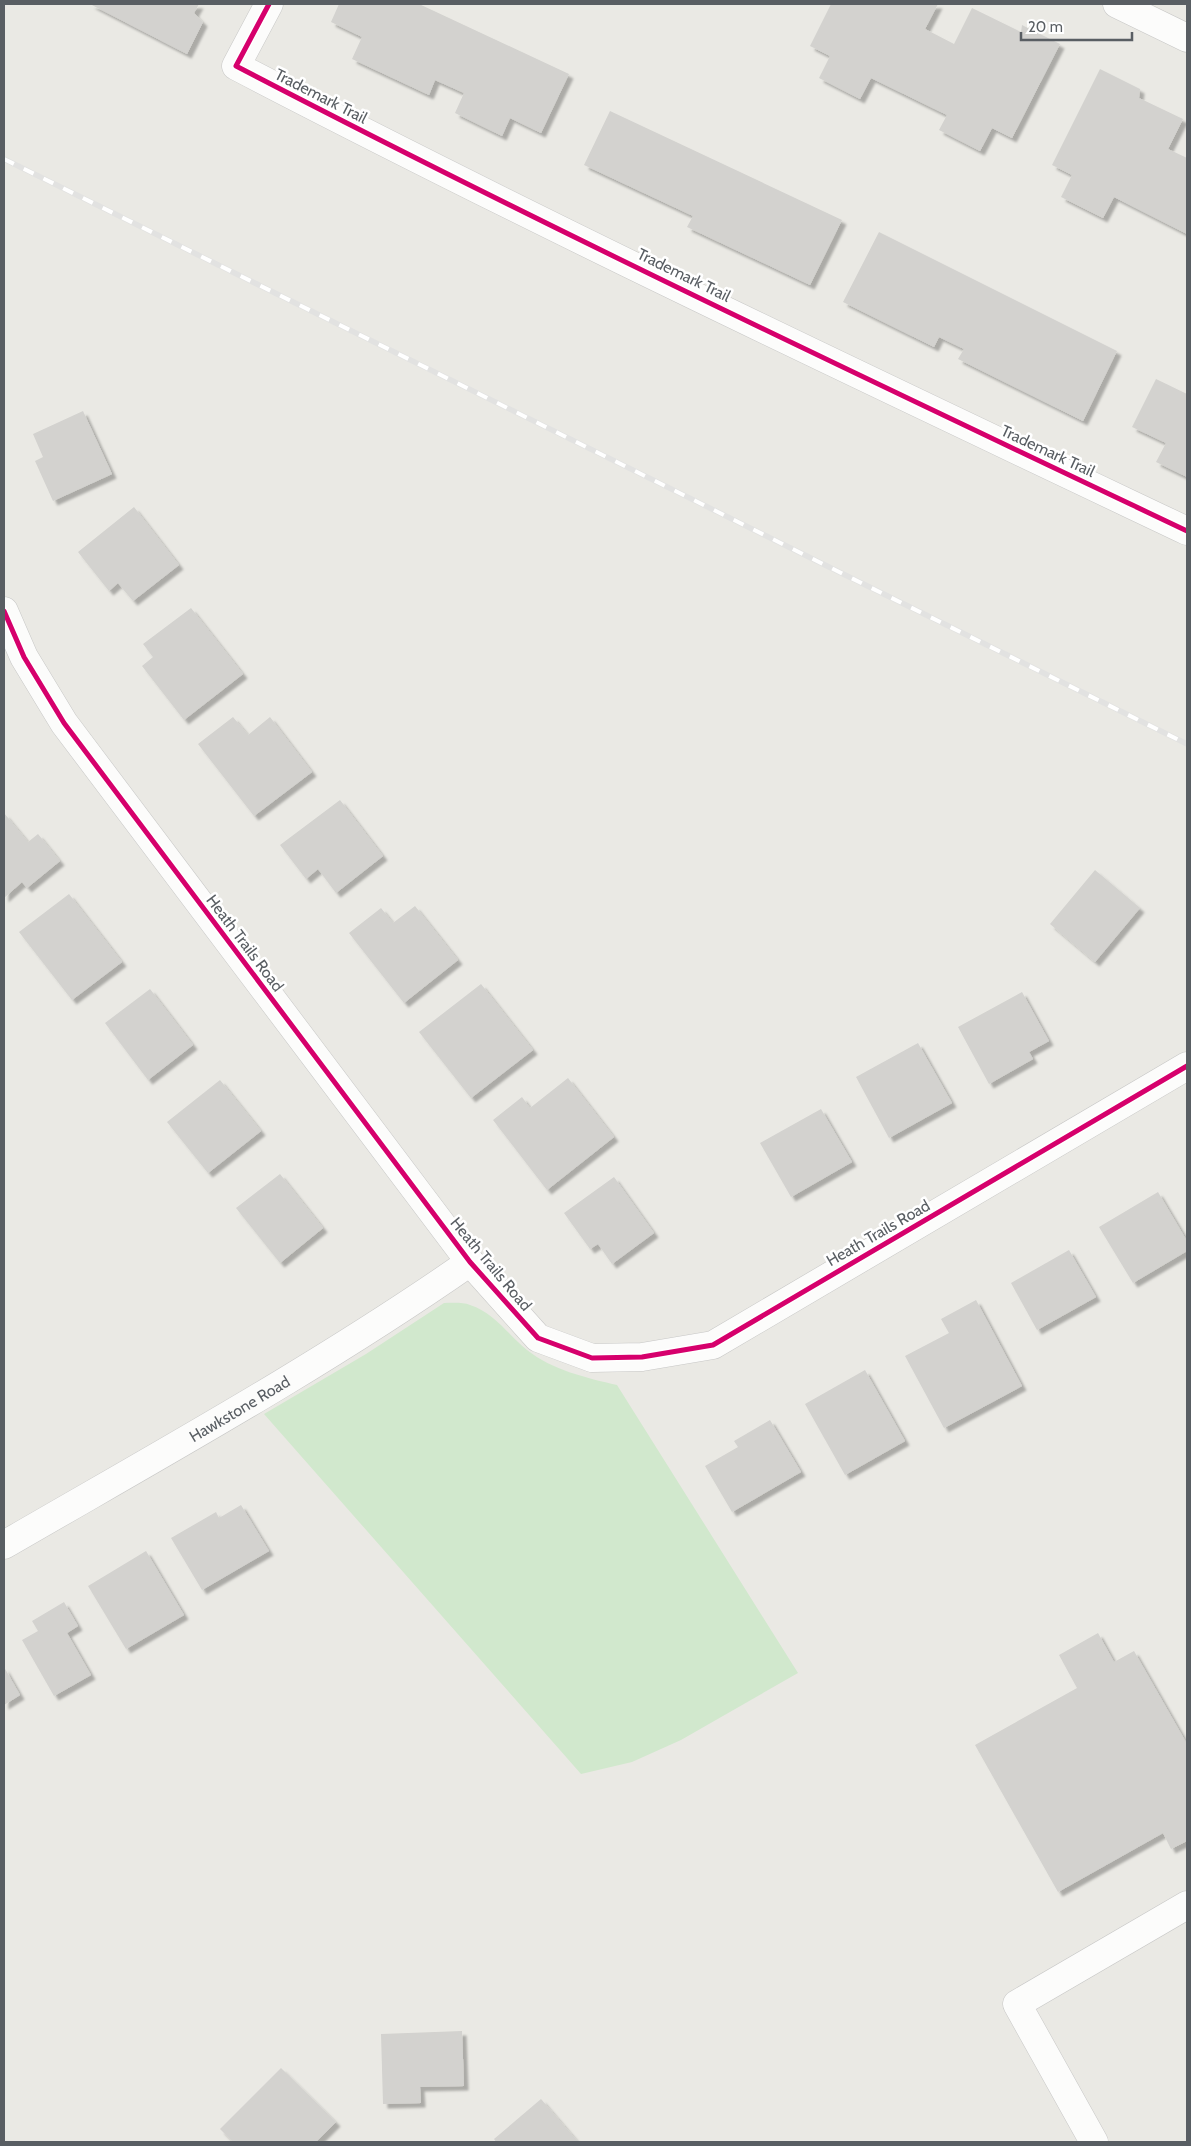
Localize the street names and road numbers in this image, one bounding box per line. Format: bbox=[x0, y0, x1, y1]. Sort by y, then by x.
street label: Trademark Trail bbox=[272, 65, 371, 128]
street label: Trademark Trail bbox=[634, 244, 734, 306]
street label: Trademark Trail bbox=[998, 421, 1098, 481]
street label: Heath Trails Road bbox=[202, 891, 288, 995]
street label: Heath Trails Road bbox=[823, 1196, 933, 1270]
street label: Heath Trails Road bbox=[446, 1213, 536, 1315]
street label: Hawkstone Road bbox=[186, 1371, 293, 1446]

